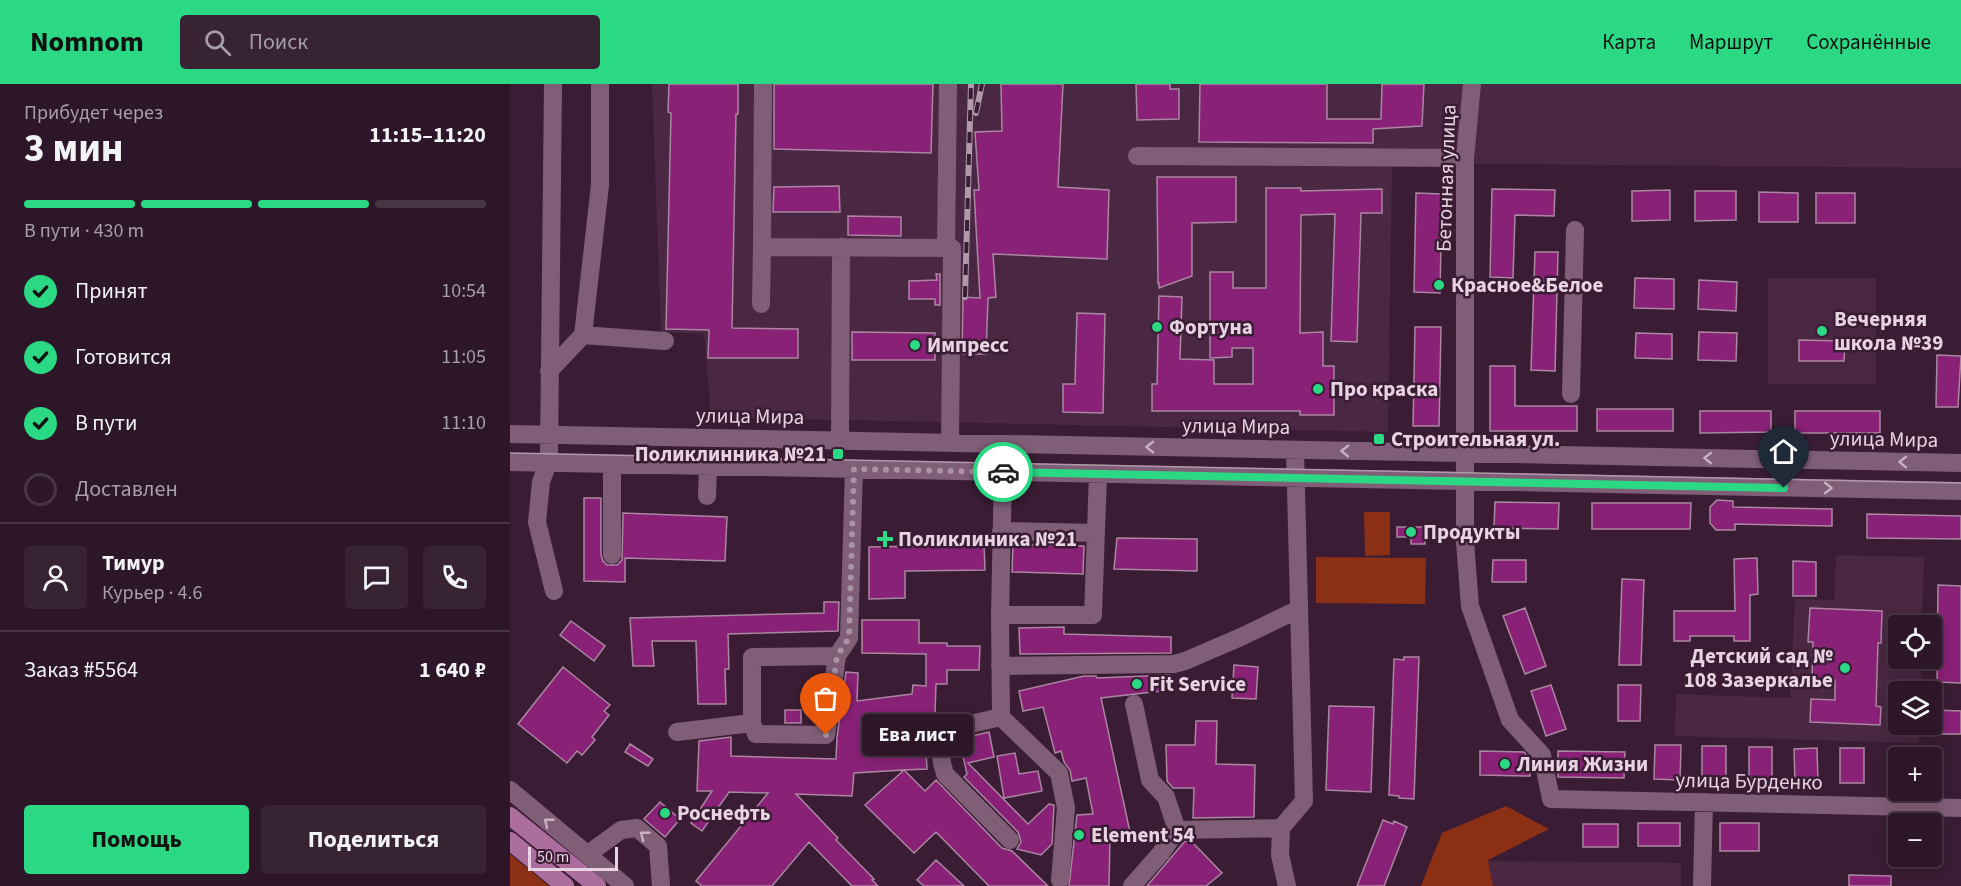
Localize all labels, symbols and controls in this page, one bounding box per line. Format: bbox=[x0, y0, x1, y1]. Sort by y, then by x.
search box bbox=[180, 15, 600, 69]
text: Nomnom bbox=[30, 22, 144, 62]
icon: search bbox=[201, 26, 234, 59]
text: Поиск bbox=[249, 26, 308, 58]
text: Карта bbox=[1602, 27, 1656, 57]
text: Маршрут bbox=[1689, 27, 1773, 57]
text: Сохранённые bbox=[1806, 27, 1931, 57]
text: Прибудет через bbox=[24, 99, 163, 127]
street label: Бетонная улица bbox=[1428, 104, 1464, 252]
text: 11:15–11:20 bbox=[369, 119, 486, 151]
text: 3 мин bbox=[24, 121, 124, 177]
text: В пути · 430 m bbox=[24, 217, 144, 245]
place label: Красное&Белое bbox=[1451, 270, 1603, 300]
icon: check bbox=[24, 275, 57, 308]
text: Принят bbox=[75, 275, 148, 307]
text: 10:54 bbox=[441, 277, 486, 305]
marker: Красное&Белое bbox=[1432, 278, 1446, 292]
place label: Вечерняя школа №39 bbox=[1834, 304, 1943, 358]
place label: Фортуна bbox=[1169, 312, 1253, 342]
marker: Фортуна bbox=[1150, 320, 1164, 334]
marker: Вечерняя школа №39 bbox=[1815, 324, 1829, 338]
place label: Импресс bbox=[927, 330, 1009, 360]
marker: Импресс bbox=[908, 338, 922, 352]
icon: check bbox=[24, 341, 57, 374]
text: Готовится bbox=[75, 341, 172, 373]
text: 11:05 bbox=[441, 343, 486, 371]
place label: Про краска bbox=[1330, 374, 1438, 404]
marker: Про краска bbox=[1311, 382, 1325, 396]
street label: улица Мира bbox=[696, 400, 804, 432]
icon: check bbox=[24, 407, 57, 440]
text: В пути bbox=[75, 407, 137, 439]
text: 11:10 bbox=[441, 409, 486, 437]
street label: улица Мира bbox=[1182, 410, 1290, 442]
street label: улица Мира bbox=[1830, 423, 1938, 455]
place label: Строительная ул. bbox=[1391, 424, 1560, 454]
pin bbox=[1758, 426, 1809, 488]
marker: Строительная ул. bbox=[1372, 432, 1386, 446]
icon: home bbox=[1767, 435, 1800, 468]
place label: Поликлинника №21 bbox=[635, 439, 826, 469]
one-way arrow bbox=[1145, 440, 1154, 453]
courier bbox=[973, 442, 1033, 502]
one-way arrow bbox=[1340, 445, 1349, 457]
marker: Поликлинника №21 bbox=[831, 447, 845, 461]
one-way arrow bbox=[1703, 452, 1712, 464]
icon: car bbox=[987, 456, 1020, 489]
one-way arrow bbox=[1898, 456, 1907, 468]
text: Доставлен bbox=[75, 473, 178, 505]
one-way arrow bbox=[1824, 482, 1833, 495]
place label: Продукты bbox=[1423, 517, 1520, 547]
place label: Поликлиника №21 bbox=[898, 524, 1077, 554]
marker: Продукты bbox=[1404, 525, 1418, 539]
marker: Поликлиника №21 bbox=[876, 530, 894, 548]
button: person bbox=[24, 546, 87, 609]
button: chat bbox=[345, 546, 408, 609]
button: phone bbox=[423, 546, 486, 609]
text: Тимур bbox=[102, 547, 165, 579]
text: Курьер · 4.6 bbox=[102, 579, 202, 607]
map controls bbox=[1888, 615, 1942, 867]
button: locate bbox=[1888, 615, 1942, 669]
place label: Детский сад № 108 Зазеркалье bbox=[1684, 641, 1833, 695]
text: Заказ #5564 bbox=[24, 654, 138, 686]
text: 1 640 ₽ bbox=[419, 654, 486, 686]
marker: Детский сад № 108 Зазеркалье bbox=[1838, 661, 1852, 675]
place label: Fit Service bbox=[1149, 669, 1246, 699]
pin bbox=[800, 673, 851, 735]
marker: Fit Service bbox=[1130, 677, 1144, 691]
button: layers bbox=[1888, 681, 1942, 735]
icon: bag bbox=[809, 682, 842, 715]
callout: Ева лист bbox=[862, 714, 973, 756]
text: Ева лист bbox=[878, 721, 957, 749]
button: + bbox=[1888, 747, 1942, 801]
place label: Линия Жизни bbox=[1516, 749, 1648, 779]
marker: Линия Жизни bbox=[1498, 757, 1512, 771]
street label: улица Бурденко bbox=[1675, 765, 1823, 797]
place label: Роснефть bbox=[677, 798, 771, 828]
button: Помощь bbox=[24, 805, 249, 874]
button: Поделиться bbox=[261, 805, 486, 874]
marker: Роснефть bbox=[658, 806, 672, 820]
button: − bbox=[1888, 813, 1942, 867]
one-way arrow bbox=[544, 818, 555, 829]
place label: Element 54 bbox=[1091, 820, 1195, 850]
marker: Element 54 bbox=[1072, 828, 1086, 842]
one-way arrow bbox=[640, 831, 651, 842]
scale bar bbox=[528, 844, 618, 872]
text: 50 m bbox=[537, 846, 569, 868]

